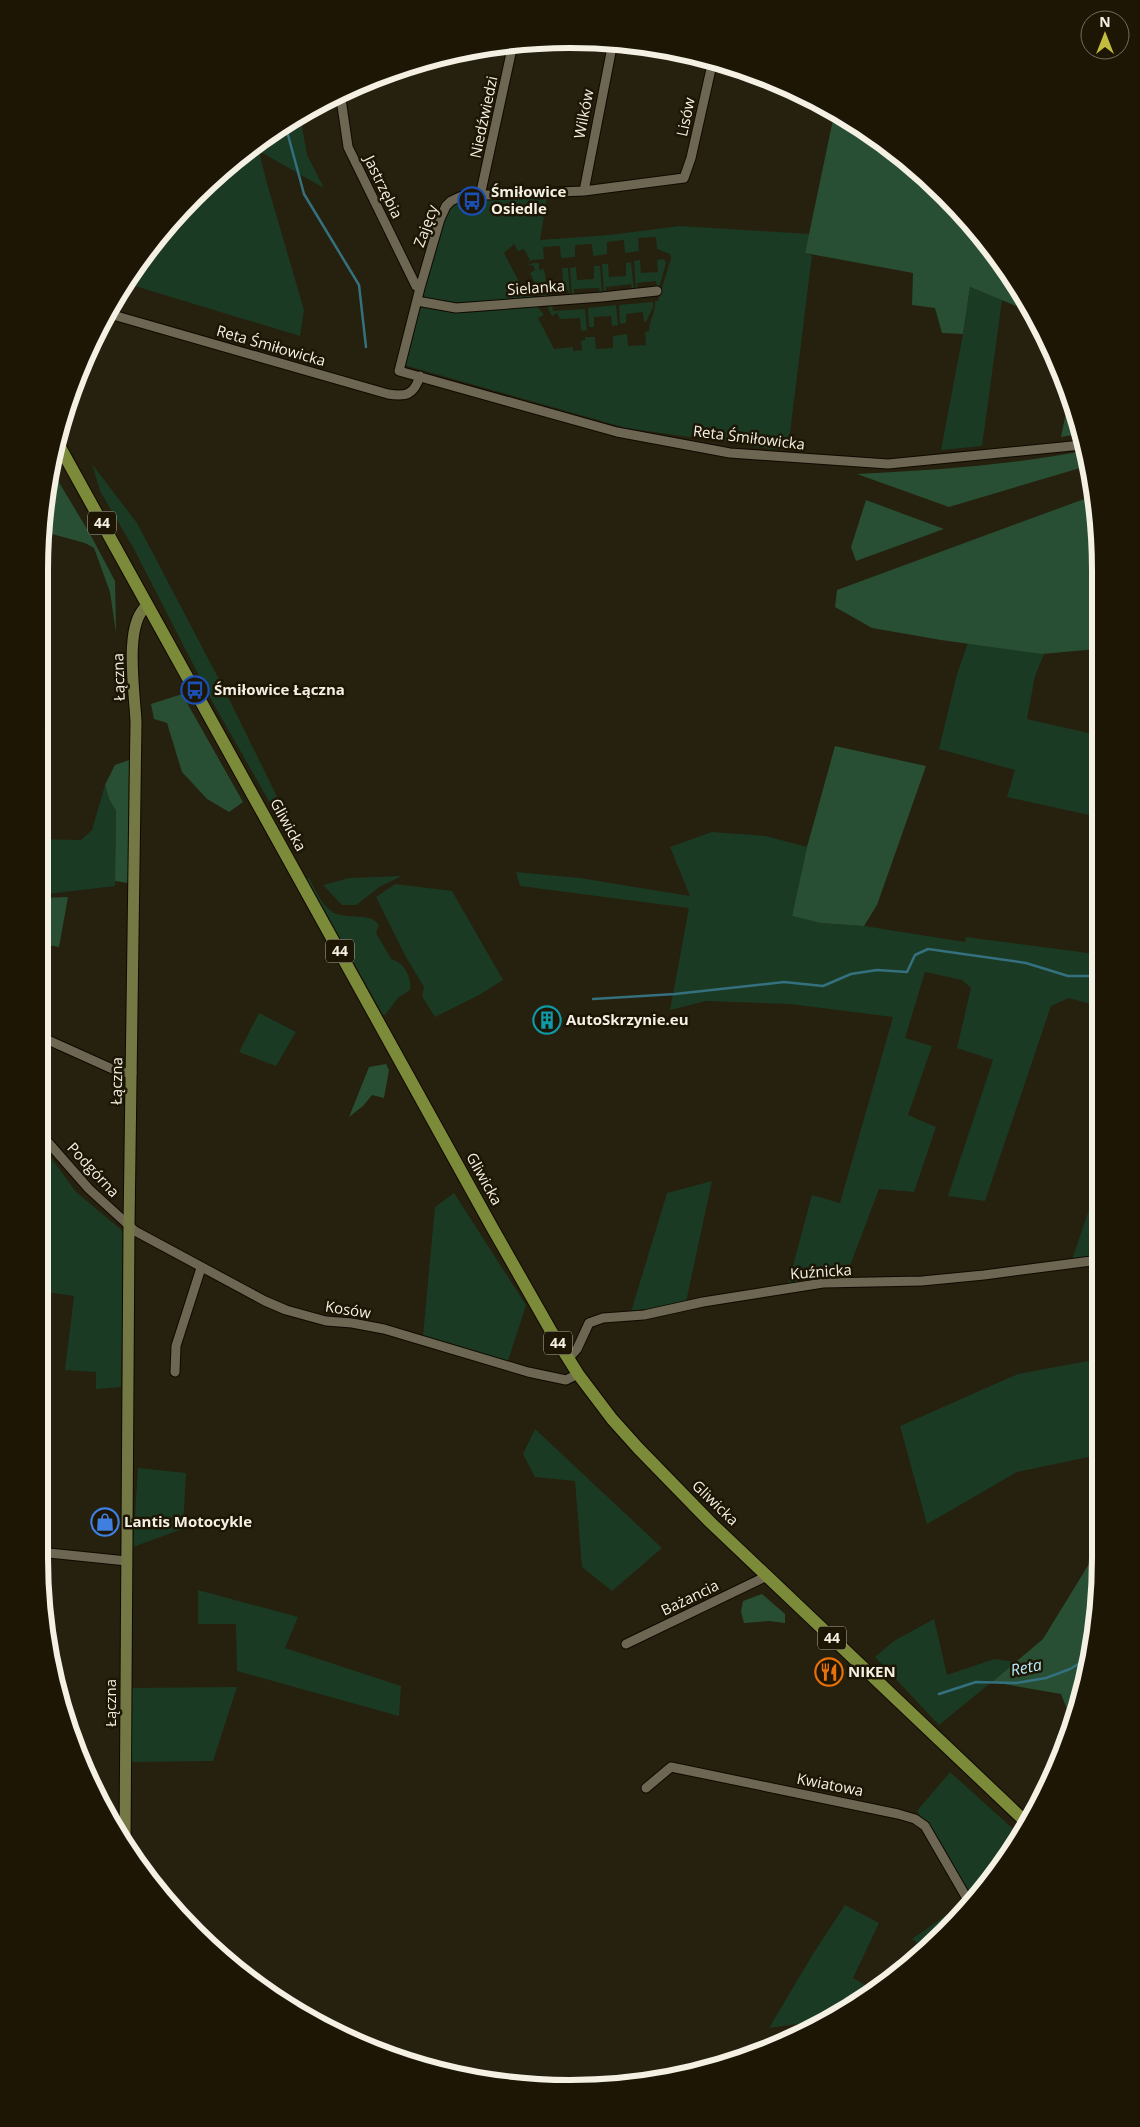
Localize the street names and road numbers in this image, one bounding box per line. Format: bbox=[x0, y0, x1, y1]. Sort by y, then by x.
street label: Niedźwiedzi bbox=[465, 74, 501, 160]
street label: Wilków bbox=[568, 87, 598, 140]
street label: Lisów bbox=[671, 95, 699, 138]
street label: Jastrzębia bbox=[359, 150, 408, 221]
street label: Zajęcy bbox=[408, 201, 442, 250]
street label: Sielanka bbox=[506, 275, 566, 299]
street label: Reta Śmiłowicka bbox=[214, 320, 328, 370]
street label: Reta Śmiłowicka bbox=[692, 420, 806, 454]
road number: 44 bbox=[88, 512, 116, 534]
street label: Łączna bbox=[107, 653, 129, 701]
street label: Gliwicka bbox=[266, 795, 312, 854]
road number: 44 bbox=[326, 939, 354, 962]
street label: Łączna bbox=[106, 1057, 126, 1105]
street label: Podgórna bbox=[63, 1138, 124, 1201]
street label: Gliwicka bbox=[462, 1149, 508, 1208]
street label: Kuźnicka bbox=[789, 1259, 852, 1283]
street label: Kosów bbox=[324, 1296, 373, 1323]
road number: 44 bbox=[544, 1332, 572, 1355]
street label: Gliwicka bbox=[688, 1475, 743, 1529]
street label: Bażancia bbox=[657, 1575, 722, 1620]
road number: 44 bbox=[818, 1626, 846, 1650]
street label: Łączna bbox=[100, 1679, 120, 1727]
street label: Kwiatowa bbox=[795, 1768, 865, 1800]

